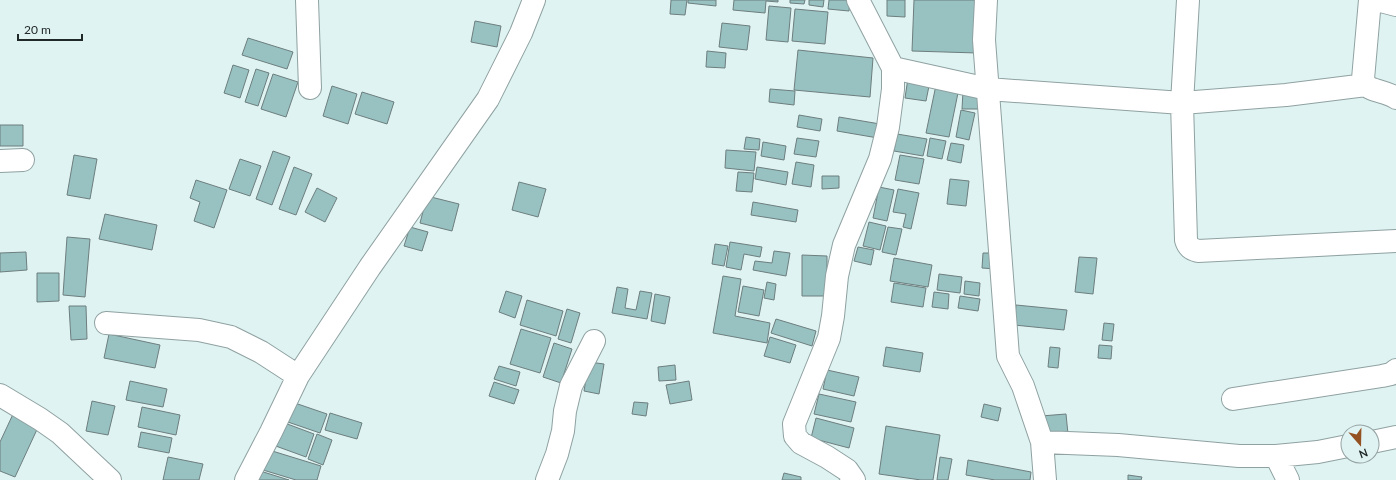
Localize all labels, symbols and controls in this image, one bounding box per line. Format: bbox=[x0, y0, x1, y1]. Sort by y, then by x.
scale bar bbox=[18, 16, 82, 42]
text: 20 m bbox=[24, 22, 51, 37]
north arrow bbox=[1340, 424, 1380, 464]
text: N bbox=[1357, 446, 1370, 461]

